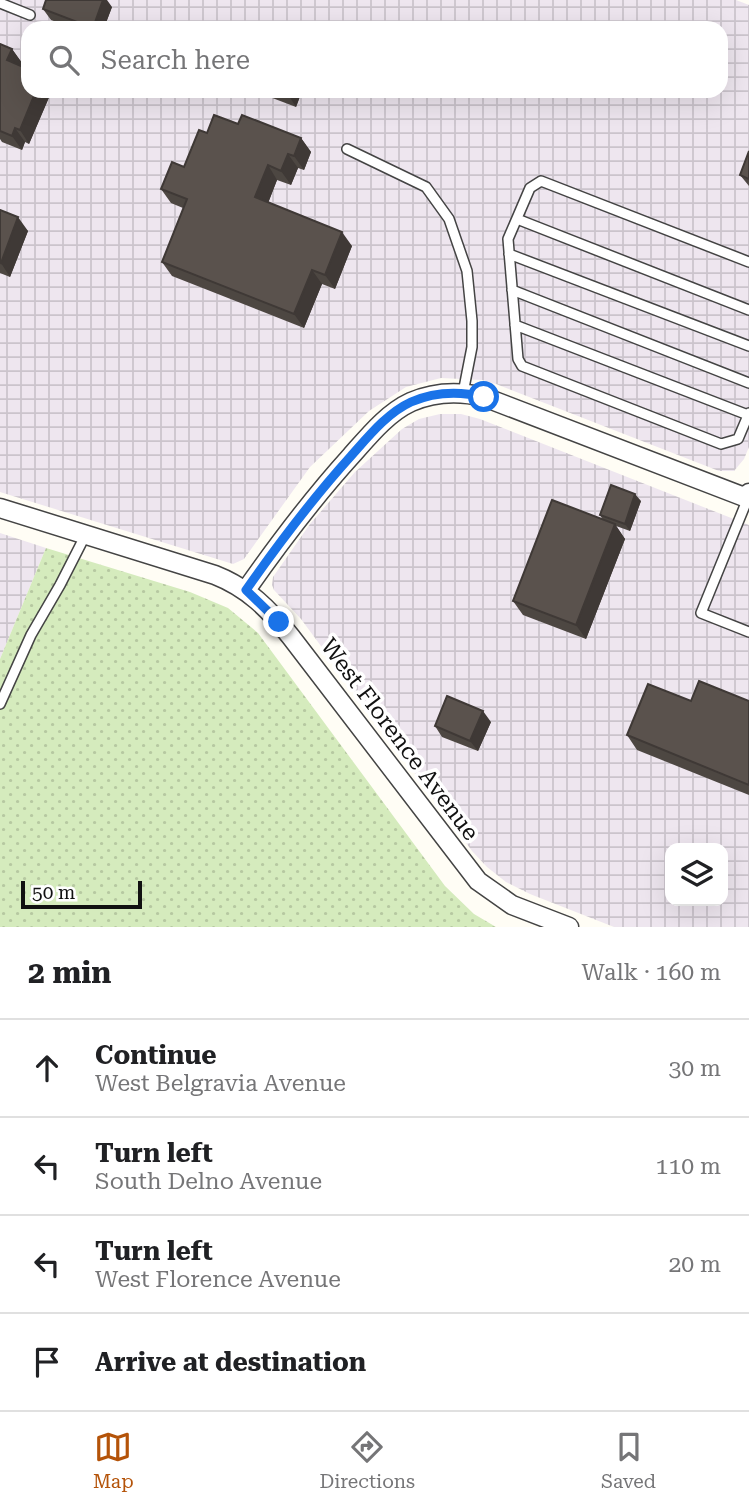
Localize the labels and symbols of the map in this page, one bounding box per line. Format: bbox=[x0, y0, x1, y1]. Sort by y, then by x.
route start bbox=[468, 381, 499, 412]
route end bbox=[263, 606, 294, 637]
street label: West Florence Avenue bbox=[315, 633, 484, 846]
scale bar bbox=[21, 878, 142, 910]

